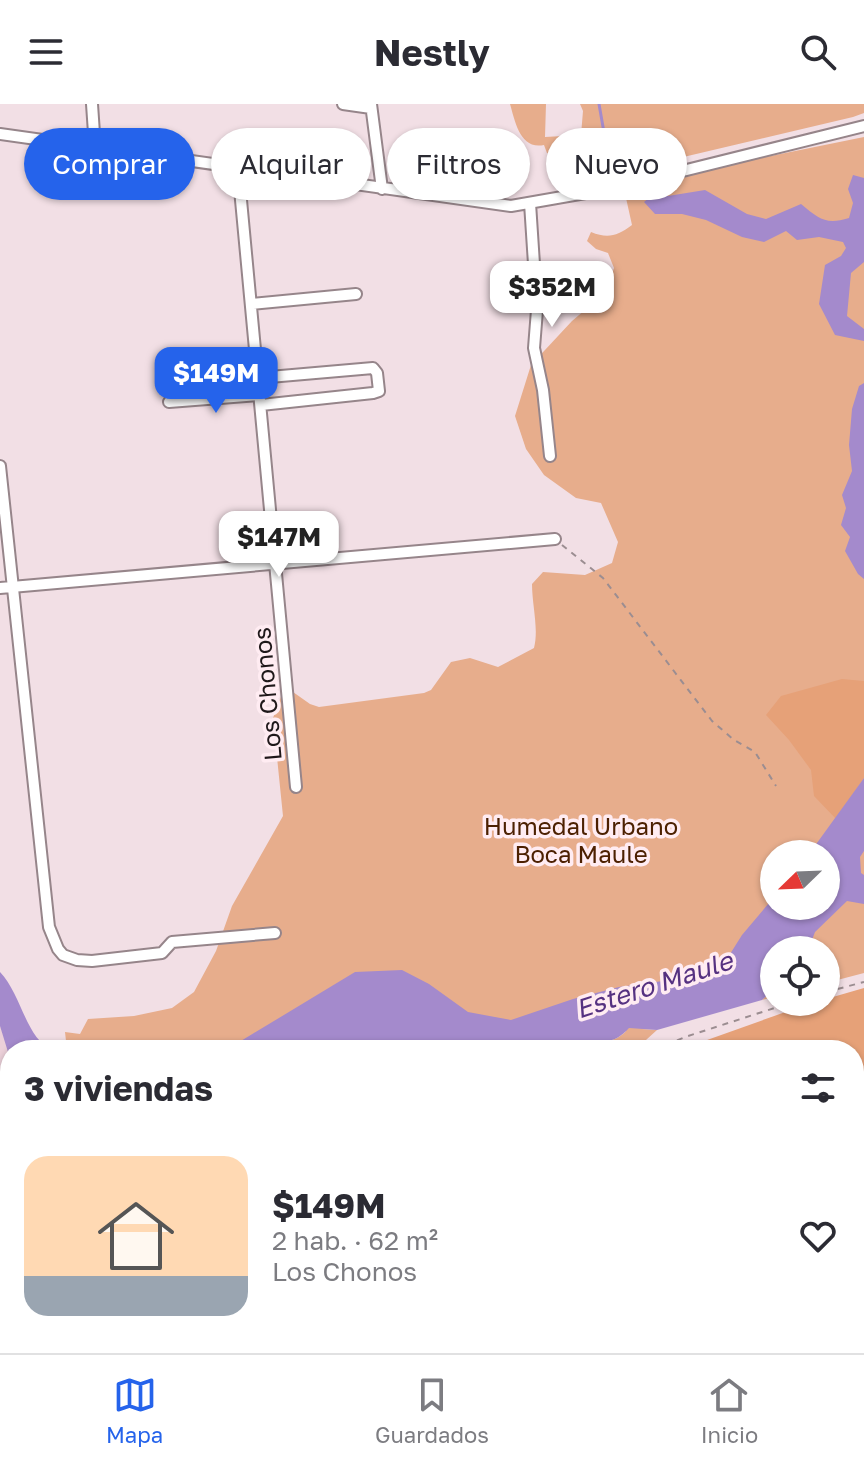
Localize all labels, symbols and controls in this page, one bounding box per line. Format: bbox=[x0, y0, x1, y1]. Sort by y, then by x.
icon: menu bbox=[24, 30, 68, 74]
icon: search bbox=[796, 30, 840, 74]
text: Nestly bbox=[374, 31, 490, 74]
chip: Comprar bbox=[24, 128, 195, 200]
chip: Alquilar bbox=[211, 128, 371, 200]
chip: Filtros bbox=[387, 128, 530, 200]
chip: Nuevo bbox=[546, 128, 687, 200]
pin: $352M bbox=[496, 261, 608, 329]
text: $352M bbox=[508, 271, 596, 302]
pin: $149M bbox=[160, 347, 272, 415]
text: $149M bbox=[173, 357, 259, 388]
pin: $147M bbox=[223, 511, 335, 579]
text: $147M bbox=[237, 521, 321, 552]
street label: Los Chonos bbox=[246, 626, 287, 762]
park label: Humedal Urbano Boca Maule bbox=[484, 811, 678, 868]
north arrow bbox=[760, 840, 840, 920]
map controls bbox=[760, 840, 840, 1016]
button: locate bbox=[760, 936, 840, 1016]
water label: Estero Maule bbox=[572, 944, 738, 1024]
icon: filters bbox=[796, 1066, 840, 1110]
text: 3 viviendas bbox=[24, 1068, 213, 1108]
text: $149M bbox=[272, 1185, 385, 1225]
icon: home bbox=[88, 1188, 184, 1284]
icon: heart bbox=[796, 1214, 840, 1258]
text: 2 hab. · 62 m² bbox=[272, 1225, 438, 1256]
text: Los Chonos bbox=[272, 1256, 417, 1287]
tab: Mapa bbox=[106, 1373, 163, 1448]
tab: Guardados bbox=[375, 1373, 489, 1448]
tab: Inicio bbox=[701, 1373, 758, 1448]

